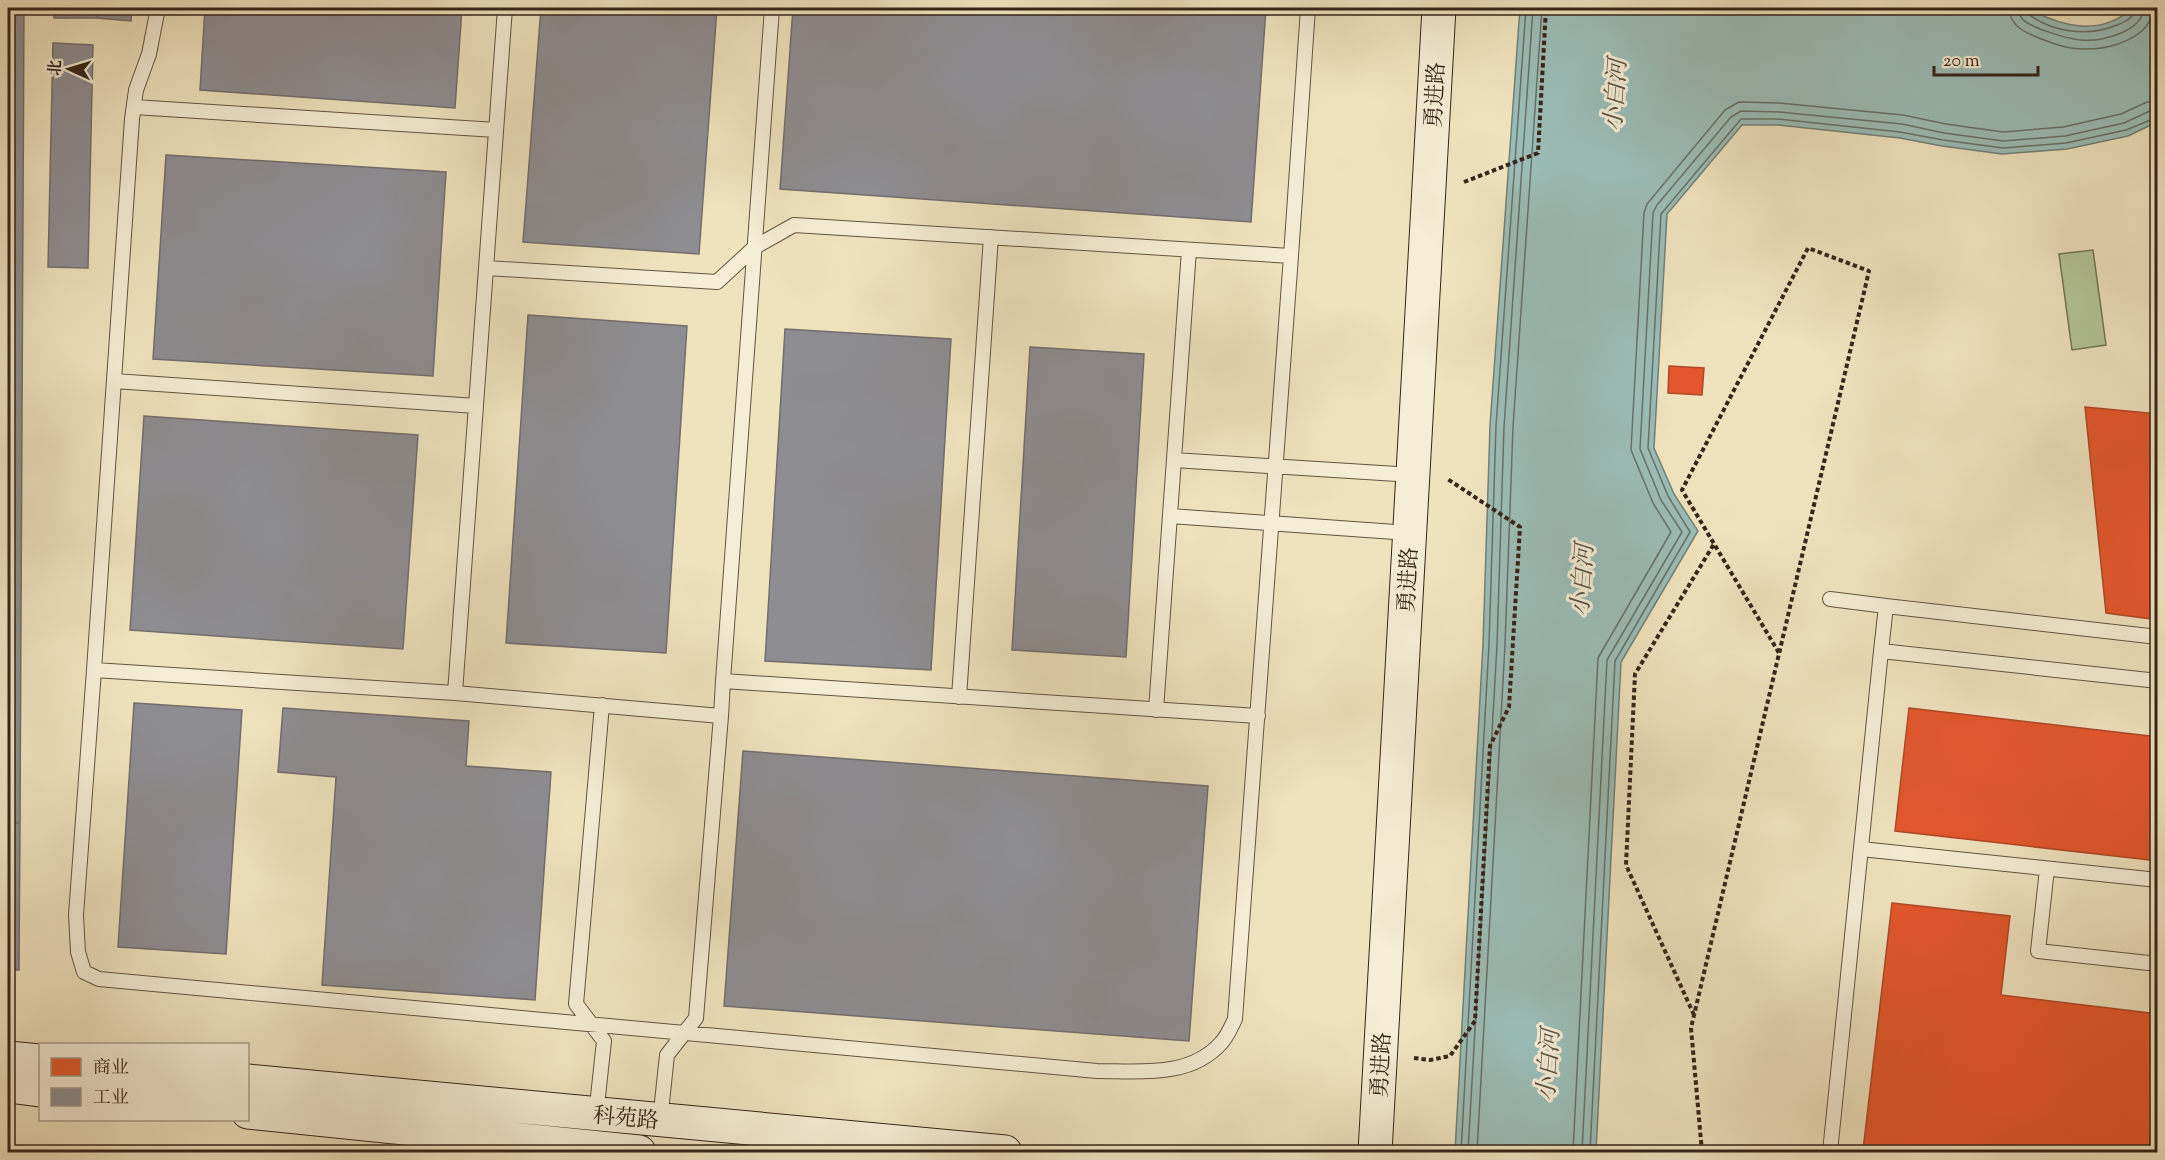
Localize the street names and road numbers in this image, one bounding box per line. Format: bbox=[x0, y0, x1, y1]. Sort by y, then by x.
street label: 勇进路 bbox=[1419, 61, 1455, 129]
street label: 勇进路 bbox=[1392, 546, 1428, 614]
street label: 勇进路 bbox=[1365, 1031, 1401, 1099]
street label: 科苑路 bbox=[591, 1101, 660, 1139]

